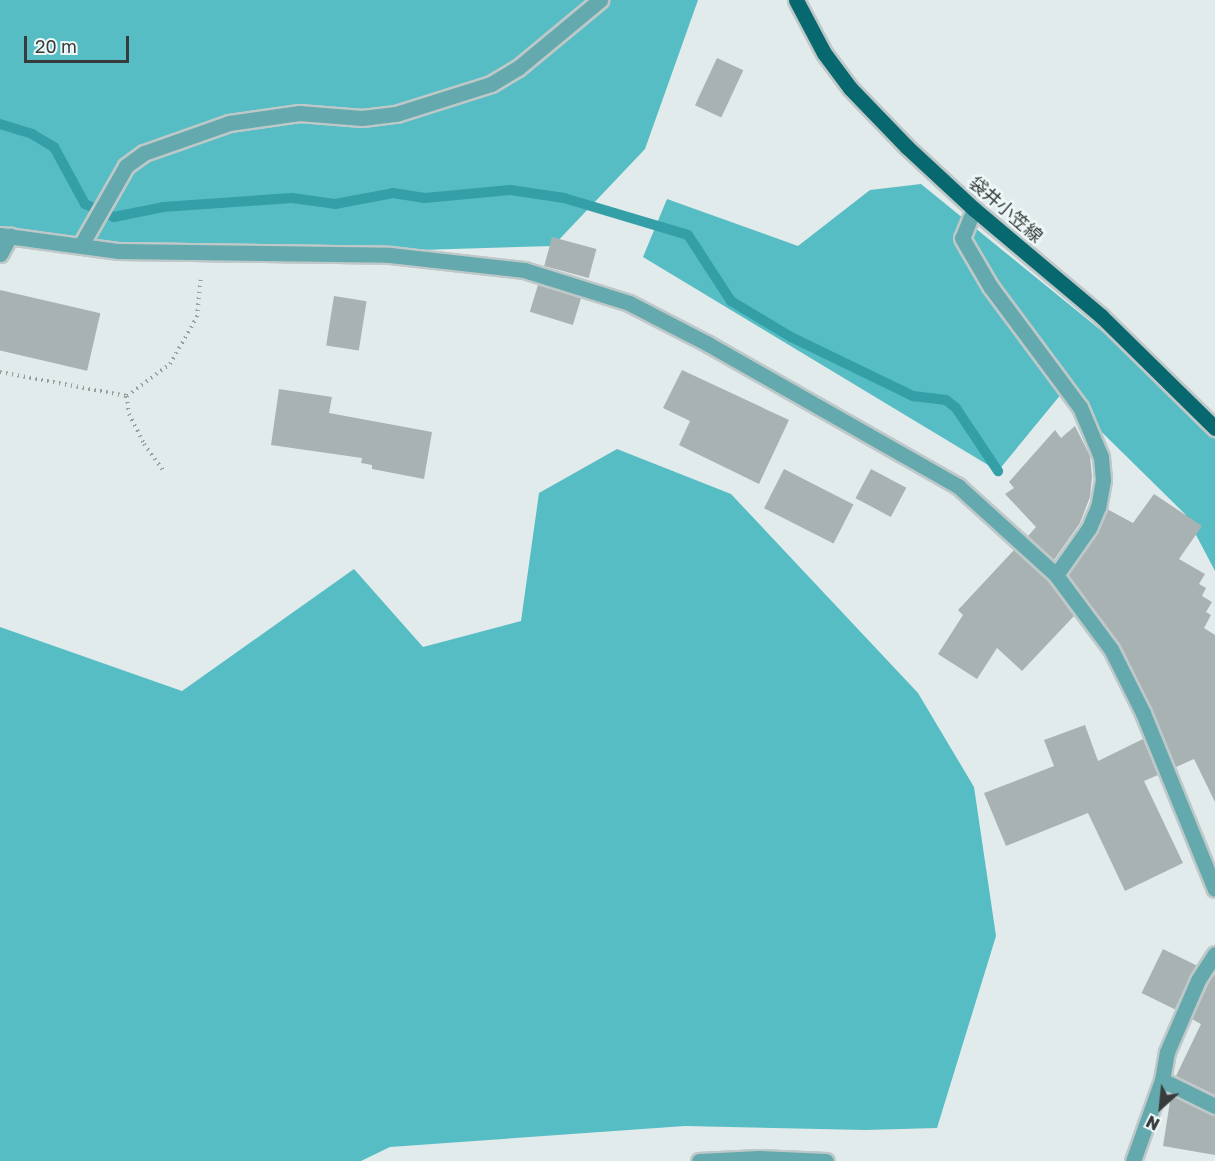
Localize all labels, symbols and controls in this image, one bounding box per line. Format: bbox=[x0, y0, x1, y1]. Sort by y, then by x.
scale bar bbox=[27, 24, 132, 62]
text: 20 m bbox=[35, 35, 77, 57]
street label: 袋井小笠線 bbox=[965, 171, 1047, 247]
north arrow bbox=[1131, 1077, 1191, 1137]
text: N bbox=[1143, 1111, 1163, 1135]

